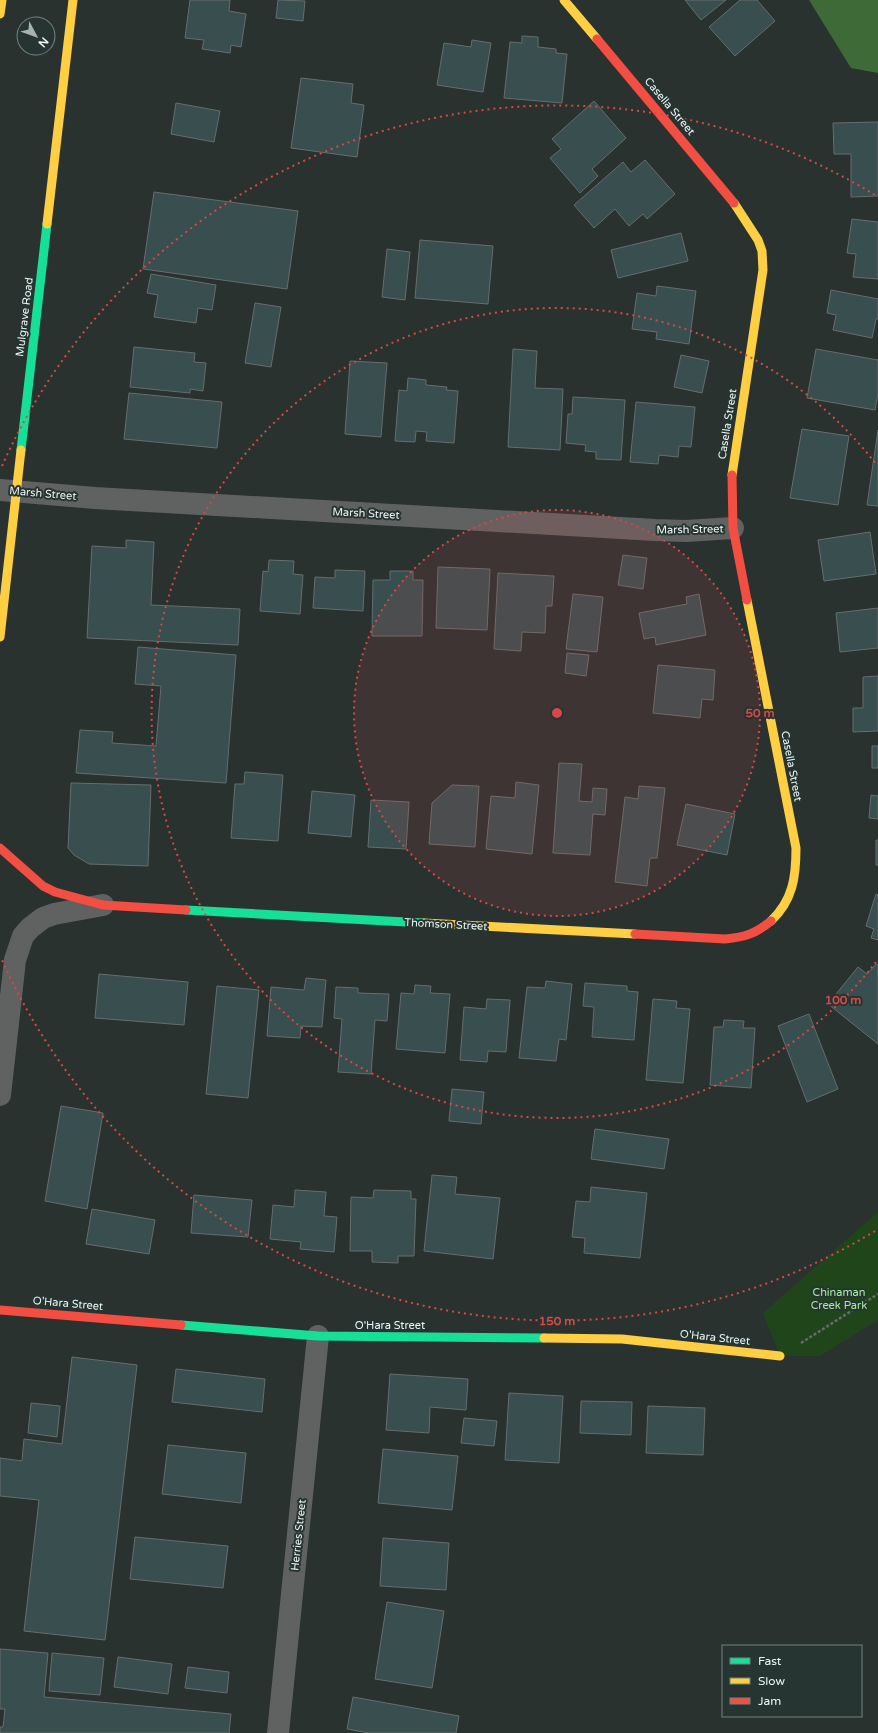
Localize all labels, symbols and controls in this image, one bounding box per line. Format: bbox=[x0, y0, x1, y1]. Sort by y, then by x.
north arrow bbox=[16, 16, 56, 56]
text: N bbox=[35, 35, 51, 50]
street label: Casella Street bbox=[642, 75, 698, 138]
street label: Mulgrave Road bbox=[13, 277, 36, 357]
street label: Casella Street bbox=[715, 388, 739, 460]
street label: Marsh Street bbox=[9, 484, 77, 503]
street label: Marsh Street bbox=[332, 505, 400, 522]
street label: Marsh Street bbox=[656, 522, 724, 537]
centre of rings bbox=[550, 706, 564, 720]
text: 50 m bbox=[745, 706, 775, 720]
street label: Casella Street bbox=[778, 730, 805, 802]
street label: Thomson Street bbox=[404, 916, 488, 933]
text: 100 m bbox=[825, 993, 861, 1007]
park label: Chinaman Creek Park bbox=[811, 1286, 867, 1312]
street label: O'Hara Street bbox=[32, 1294, 104, 1313]
text: 150 m bbox=[539, 1314, 575, 1328]
street label: O'Hara Street bbox=[355, 1319, 425, 1332]
street label: O'Hara Street bbox=[679, 1327, 751, 1348]
street label: Herries Street bbox=[288, 1499, 309, 1571]
legend bbox=[722, 1645, 862, 1717]
text: Fast bbox=[758, 1654, 782, 1668]
text: Slow bbox=[758, 1674, 785, 1688]
text: Jam bbox=[758, 1694, 781, 1708]

